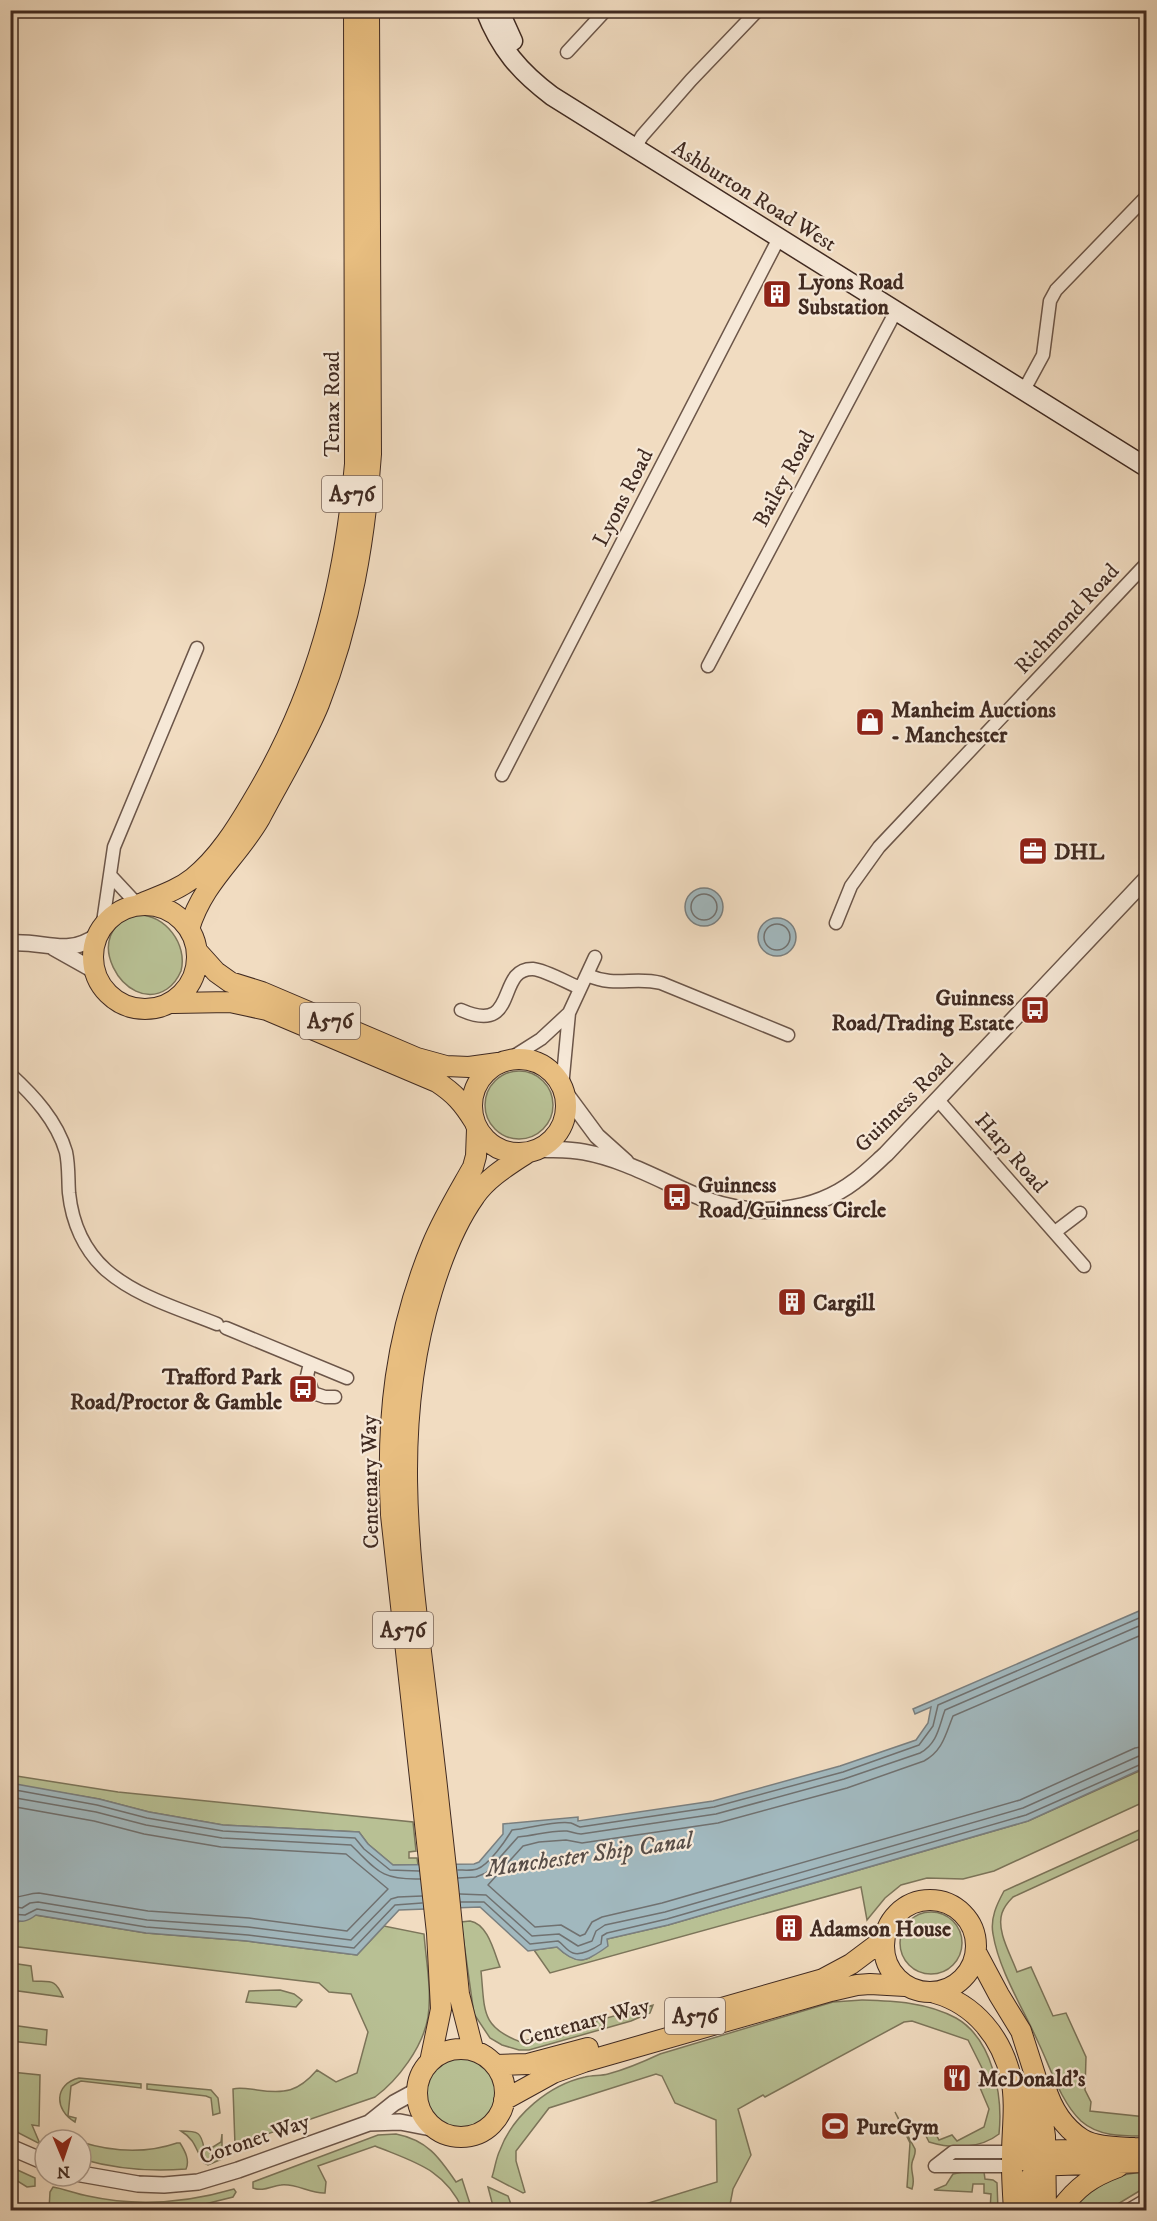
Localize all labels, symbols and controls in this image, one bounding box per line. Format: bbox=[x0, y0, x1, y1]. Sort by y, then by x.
street label: Ashburton Road West bbox=[667, 135, 841, 258]
place label: Lyons Road Substation bbox=[798, 269, 905, 321]
building icon: Lyons Road Substation bbox=[761, 278, 793, 310]
street label: Tenax Road bbox=[319, 351, 346, 457]
street label: Bailey Road bbox=[748, 426, 821, 532]
street label: Lyons Road bbox=[587, 444, 659, 551]
road number: A576 bbox=[322, 476, 382, 512]
street label: Richmond Road bbox=[1009, 558, 1125, 680]
place label: Manheim Auctions - Manchester bbox=[891, 697, 1056, 749]
shop icon: Manheim Auctions - Manchester bbox=[854, 706, 886, 738]
office icon: DHL bbox=[1017, 835, 1049, 867]
place label: DHL bbox=[1054, 839, 1105, 866]
place label: Guinness Road/Trading Estate bbox=[831, 985, 1015, 1037]
bus stop icon: Guinness Road/Trading Estate bbox=[1019, 994, 1051, 1026]
road number: A576 bbox=[300, 1003, 360, 1039]
street label: Guinness Road bbox=[849, 1048, 959, 1158]
street label: Harp Road bbox=[969, 1107, 1053, 1199]
place label: Guinness Road/Guinness Circle bbox=[698, 1172, 886, 1224]
bus stop icon: Guinness Road/Guinness Circle bbox=[661, 1181, 693, 1213]
building icon: Cargill bbox=[776, 1286, 808, 1318]
place label: Cargill bbox=[813, 1290, 875, 1317]
place label: Trafford Park Road/Proctor & Gamble bbox=[70, 1364, 283, 1416]
bus stop icon: Trafford Park Road/Proctor & Gamble bbox=[287, 1373, 319, 1405]
street label: Centenary Way bbox=[356, 1414, 385, 1549]
road number: A576 bbox=[373, 1612, 433, 1648]
water label: Manchester Ship Canal bbox=[482, 1825, 697, 1885]
building icon: Adamson House bbox=[773, 1912, 805, 1944]
place label: Adamson House bbox=[809, 1916, 951, 1943]
street label: Centenary Way bbox=[516, 1992, 653, 2053]
road number: A576 bbox=[665, 1998, 725, 2034]
restaurant icon: McDonald's bbox=[941, 2062, 973, 2094]
place label: McDonald's bbox=[978, 2066, 1086, 2093]
street label: Coronet Way bbox=[196, 2108, 314, 2171]
sports icon: PureGym bbox=[819, 2110, 851, 2142]
place label: PureGym bbox=[856, 2114, 940, 2141]
north arrow bbox=[33, 2128, 93, 2188]
text: N bbox=[57, 2162, 70, 2182]

